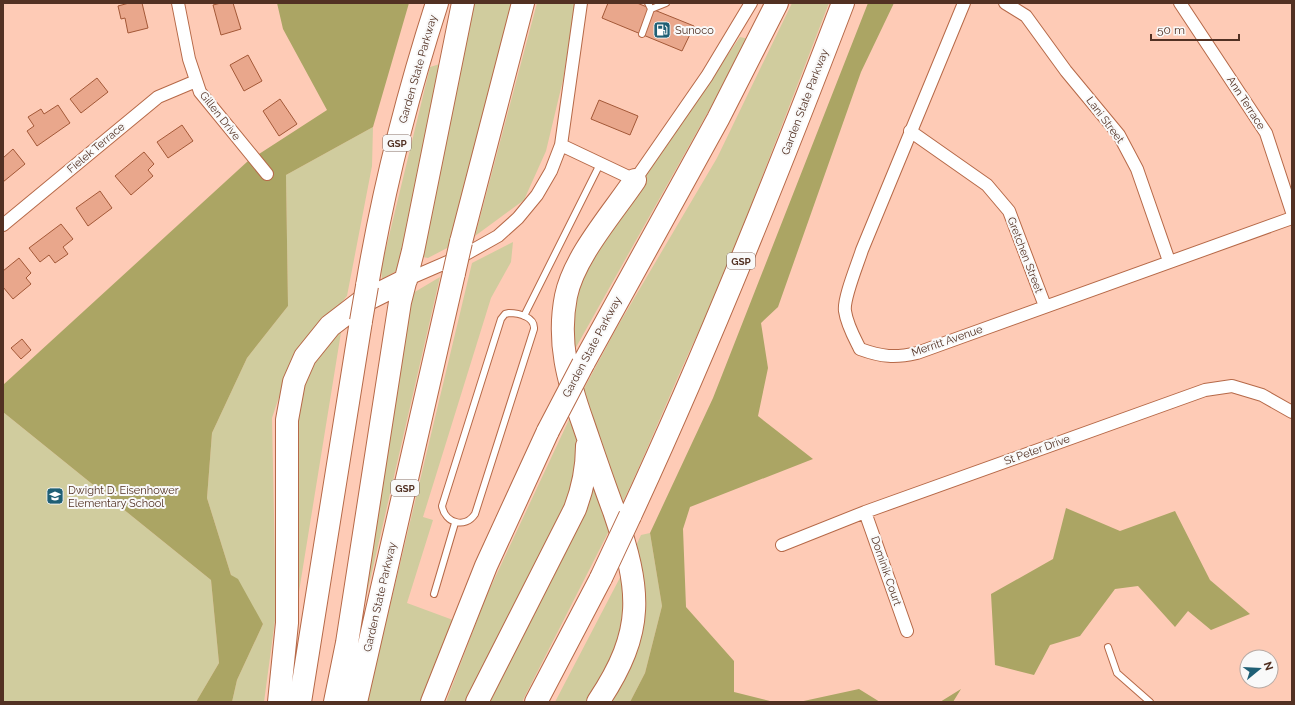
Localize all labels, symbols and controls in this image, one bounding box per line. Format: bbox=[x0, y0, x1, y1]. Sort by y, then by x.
street label: Garden State Parkway bbox=[396, 13, 440, 125]
scale bar bbox=[1151, 16, 1239, 42]
fuel station icon: Sunoco bbox=[652, 20, 672, 40]
text: 50 m bbox=[1157, 23, 1185, 37]
place label: Sunoco bbox=[675, 24, 714, 37]
street label: Garden State Parkway bbox=[779, 47, 831, 157]
street label: Ann Terrace bbox=[1224, 74, 1268, 132]
street label: Gillen Drive bbox=[197, 89, 243, 143]
street label: Lani Street bbox=[1083, 94, 1127, 146]
street label: Fielek Terrace bbox=[65, 120, 128, 176]
road number: GSP bbox=[383, 135, 411, 151]
street label: Gretchen Street bbox=[1005, 215, 1046, 295]
road number: GSP bbox=[727, 253, 755, 269]
street label: Garden State Parkway bbox=[560, 294, 624, 400]
street label: Merritt Avenue bbox=[910, 323, 985, 359]
street label: St Peter Drive bbox=[1002, 432, 1072, 468]
road number: GSP bbox=[391, 480, 419, 496]
place label: Dwight D. Eisenhower Elementary School bbox=[68, 484, 179, 510]
school or university icon: Dwight D. Eisenhower Elementary School bbox=[45, 486, 65, 506]
street label: Dominik Court bbox=[868, 535, 904, 608]
street label: Garden State Parkway bbox=[361, 541, 399, 653]
north arrow bbox=[1239, 649, 1279, 689]
text: N bbox=[1261, 660, 1276, 672]

